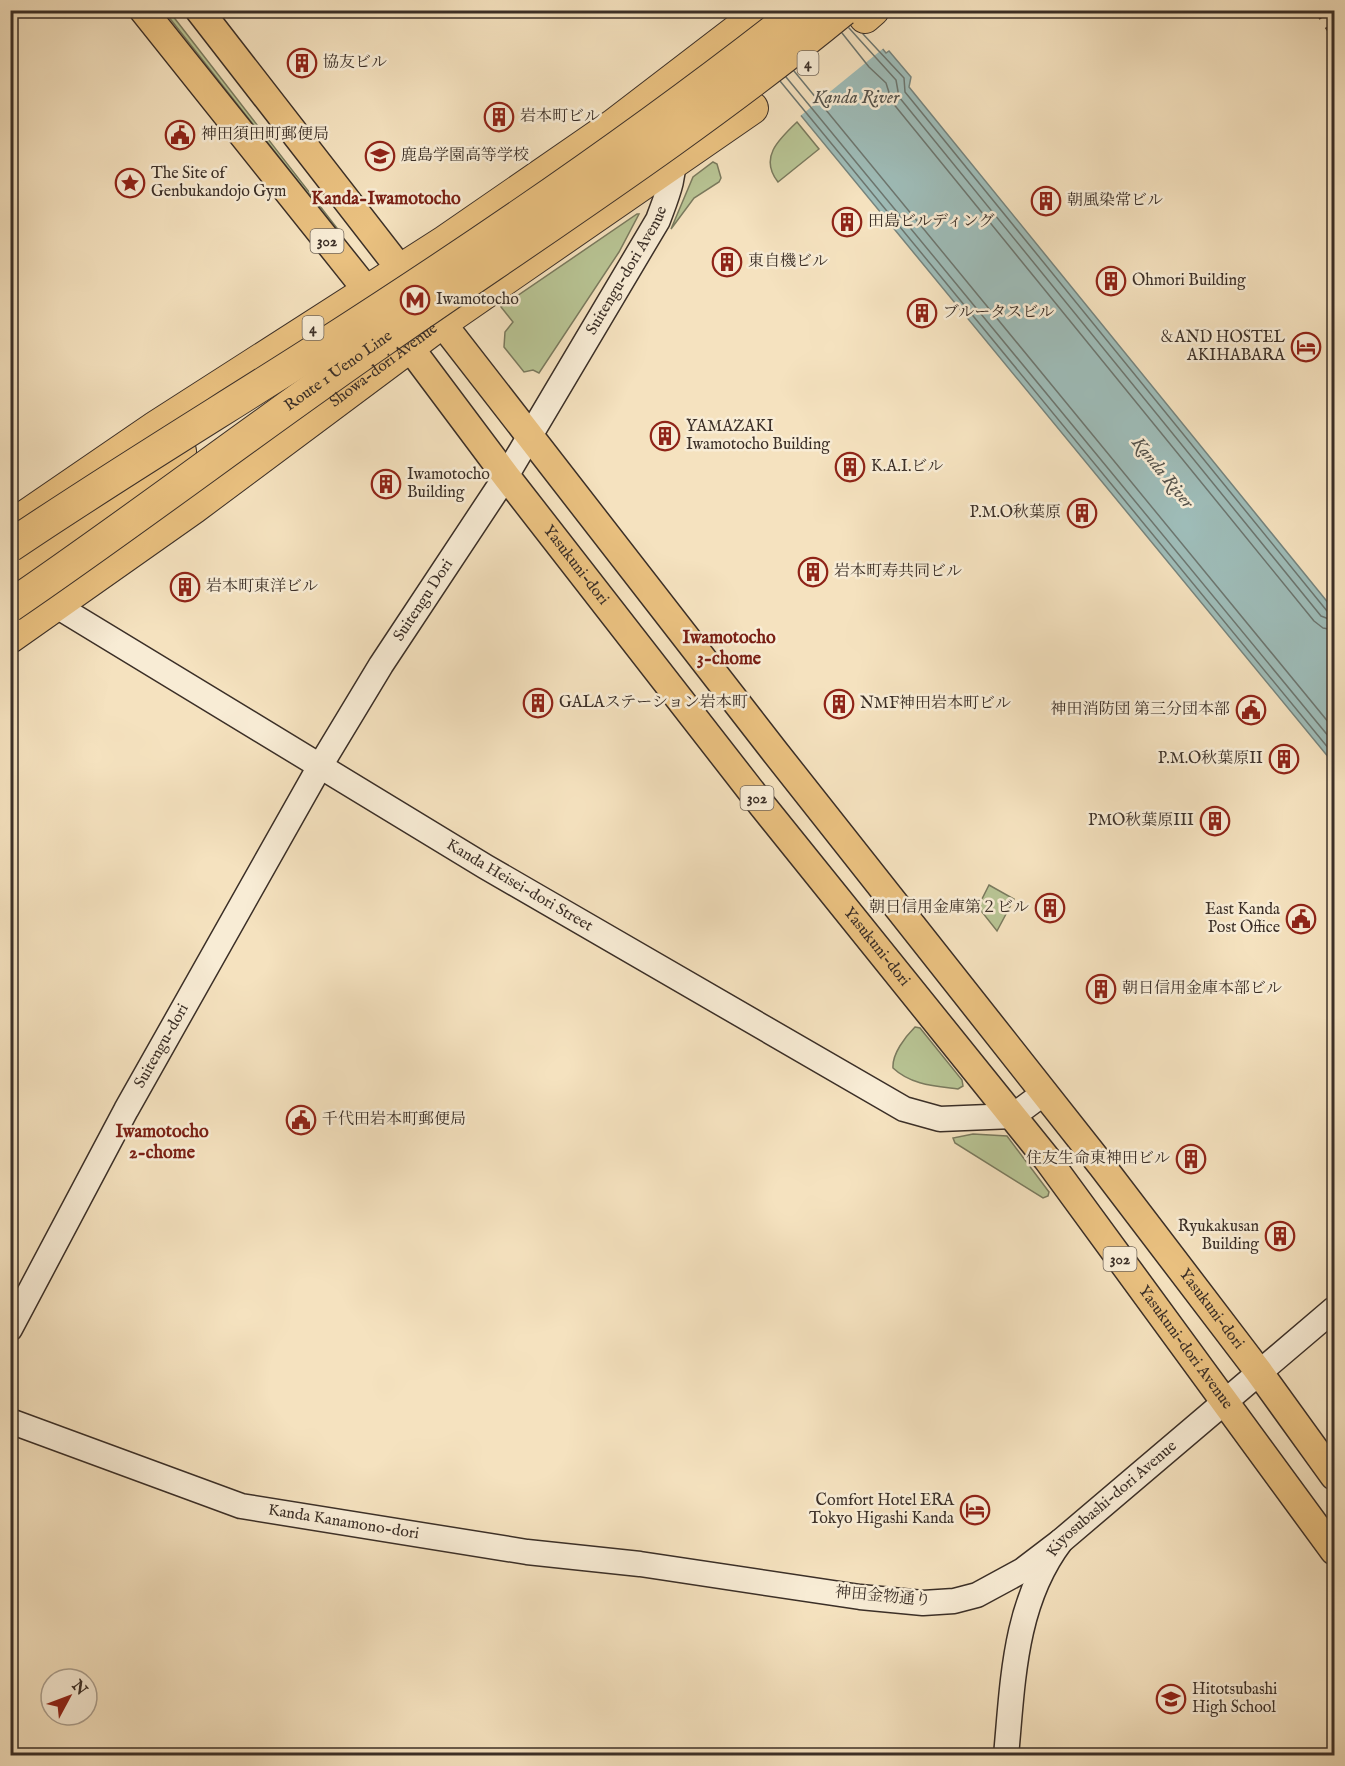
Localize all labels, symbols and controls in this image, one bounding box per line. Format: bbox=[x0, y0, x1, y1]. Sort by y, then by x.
building icon: 協友ビル bbox=[286, 47, 318, 79]
road number: 4 bbox=[798, 51, 818, 75]
place label: 協友ビル bbox=[323, 53, 387, 73]
water label: Kanda River bbox=[812, 87, 900, 110]
building icon: 岩本町ビル bbox=[483, 101, 515, 133]
place label: 岩本町ビル bbox=[520, 107, 600, 127]
public building icon: 神田須田町郵便局 bbox=[164, 119, 196, 151]
place label: 神田須田町郵便局 bbox=[201, 125, 329, 145]
school or university icon: 鹿島学園高等学校 bbox=[364, 140, 396, 172]
place label: 鹿島学園高等学校 bbox=[401, 146, 529, 166]
place label: The Site of Genbukandojo Gym bbox=[151, 164, 286, 202]
place icon: The Site of Genbukandojo Gym bbox=[114, 167, 146, 199]
building icon: 朝風染常ビル bbox=[1030, 185, 1062, 217]
district label: Kanda-Iwamotocho bbox=[311, 188, 461, 211]
place label: 朝風染常ビル bbox=[1067, 191, 1163, 211]
street label: Suitengu-dori Avenue bbox=[582, 203, 672, 339]
building icon: 田島ビルディング bbox=[831, 206, 863, 238]
place label: 田島ビルディング bbox=[868, 212, 994, 232]
road number: 302 bbox=[310, 229, 344, 253]
building icon: 東自機ビル bbox=[711, 246, 743, 278]
place label: 東自機ビル bbox=[748, 252, 828, 272]
building icon: Ohmori Building bbox=[1095, 265, 1127, 297]
place label: Ohmori Building bbox=[1132, 271, 1246, 291]
metro station icon: Iwamotocho bbox=[399, 284, 431, 316]
place label: Iwamotocho bbox=[436, 290, 519, 310]
building icon: ブルータスビル bbox=[906, 297, 938, 329]
place label: ブルータスビル bbox=[943, 303, 1054, 323]
road number: 4 bbox=[302, 316, 324, 340]
street label: Showa-dori Avenue bbox=[326, 319, 442, 412]
street label: Route 1 Ueno Line bbox=[281, 326, 397, 416]
place label: ＆AND HOSTEL AKIHABARA bbox=[1159, 328, 1286, 366]
hotel icon: ＆AND HOSTEL AKIHABARA bbox=[1290, 331, 1322, 363]
place label: YAMAZAKI Iwamotocho Building bbox=[686, 417, 830, 455]
building icon: YAMAZAKI Iwamotocho Building bbox=[649, 420, 681, 452]
water label: Kanda River bbox=[1125, 432, 1199, 514]
building icon: K.A.I.ビル bbox=[834, 451, 866, 483]
place label: K.A.I.ビル bbox=[871, 457, 943, 477]
place label: Iwamotocho Building bbox=[407, 465, 490, 503]
building icon: Iwamotocho Building bbox=[370, 468, 402, 500]
building icon: P.M.O秋葉原 bbox=[1066, 497, 1098, 529]
place label: P.M.O秋葉原 bbox=[970, 503, 1061, 523]
street label: Yasukuni-dori bbox=[538, 521, 613, 609]
street label: Suitengu Dori bbox=[389, 556, 458, 645]
building icon: 岩本町寿共同ビル bbox=[797, 556, 829, 588]
place label: 岩本町寿共同ビル bbox=[834, 562, 962, 582]
building icon: 岩本町東洋ビル bbox=[169, 571, 201, 603]
place label: 岩本町東洋ビル bbox=[206, 577, 318, 597]
district label: Iwamotocho 3-chome bbox=[682, 627, 776, 671]
building icon: GALAステーション岩本町 bbox=[522, 687, 554, 719]
building icon: NMF神田岩本町ビル bbox=[823, 688, 855, 720]
place label: GALAステーション岩本町 bbox=[559, 693, 748, 713]
place label: NMF神田岩本町ビル bbox=[860, 694, 1011, 714]
public building icon: 神田消防団 第三分団本部 bbox=[1235, 694, 1267, 726]
place label: 神田消防団 第三分団本部 bbox=[1051, 700, 1230, 720]
building icon: P.M.O秋葉原II bbox=[1268, 743, 1300, 775]
place label: P.M.O秋葉原II bbox=[1158, 749, 1263, 769]
road number: 302 bbox=[740, 786, 774, 810]
building icon: PMO秋葉原III bbox=[1199, 805, 1231, 837]
place label: PMO秋葉原III bbox=[1088, 811, 1194, 831]
street label: Kanda Heisei-dori Street bbox=[442, 835, 597, 937]
building icon: 朝日信用金庫第２ビル bbox=[1034, 892, 1066, 924]
place label: 朝日信用金庫第２ビル bbox=[869, 898, 1029, 918]
place label: East Kanda Post Office bbox=[1205, 900, 1280, 938]
public building icon: East Kanda Post Office bbox=[1285, 903, 1317, 935]
street label: Yasukuni-dori bbox=[839, 904, 914, 991]
building icon: 朝日信用金庫本部ビル bbox=[1085, 973, 1117, 1005]
place label: 朝日信用金庫本部ビル bbox=[1122, 979, 1282, 999]
street label: Suitengu-dori bbox=[130, 1000, 194, 1092]
public building icon: 千代田岩本町郵便局 bbox=[285, 1104, 317, 1136]
place label: 千代田岩本町郵便局 bbox=[322, 1110, 466, 1130]
district label: Iwamotocho 2-chome bbox=[115, 1121, 209, 1165]
building icon: 住友生命東神田ビル bbox=[1175, 1143, 1207, 1175]
place label: 住友生命東神田ビル bbox=[1026, 1149, 1170, 1169]
place label: Ryukakusan Building bbox=[1178, 1217, 1259, 1255]
building icon: Ryukakusan Building bbox=[1264, 1220, 1296, 1252]
road number: 302 bbox=[1104, 1247, 1136, 1271]
street label: Yasukuni-dori bbox=[1174, 1265, 1248, 1353]
street label: Yasukuni-dori Avenue bbox=[1133, 1282, 1237, 1413]
street label: Kiyosubashi-dori Avenue bbox=[1043, 1437, 1181, 1561]
place label: Comfort Hotel ERA Tokyo Higashi Kanda bbox=[809, 1491, 955, 1529]
hotel icon: Comfort Hotel ERA Tokyo Higashi Kanda bbox=[959, 1494, 991, 1526]
street label: Kanda Kanamono-dori bbox=[267, 1500, 421, 1544]
street label: 神田金物通り bbox=[834, 1583, 932, 1611]
north arrow bbox=[39, 1667, 99, 1727]
text: N bbox=[66, 1676, 91, 1700]
place label: Hitotsubashi High School bbox=[1192, 1680, 1277, 1718]
school or university icon: Hitotsubashi High School bbox=[1155, 1683, 1187, 1715]

